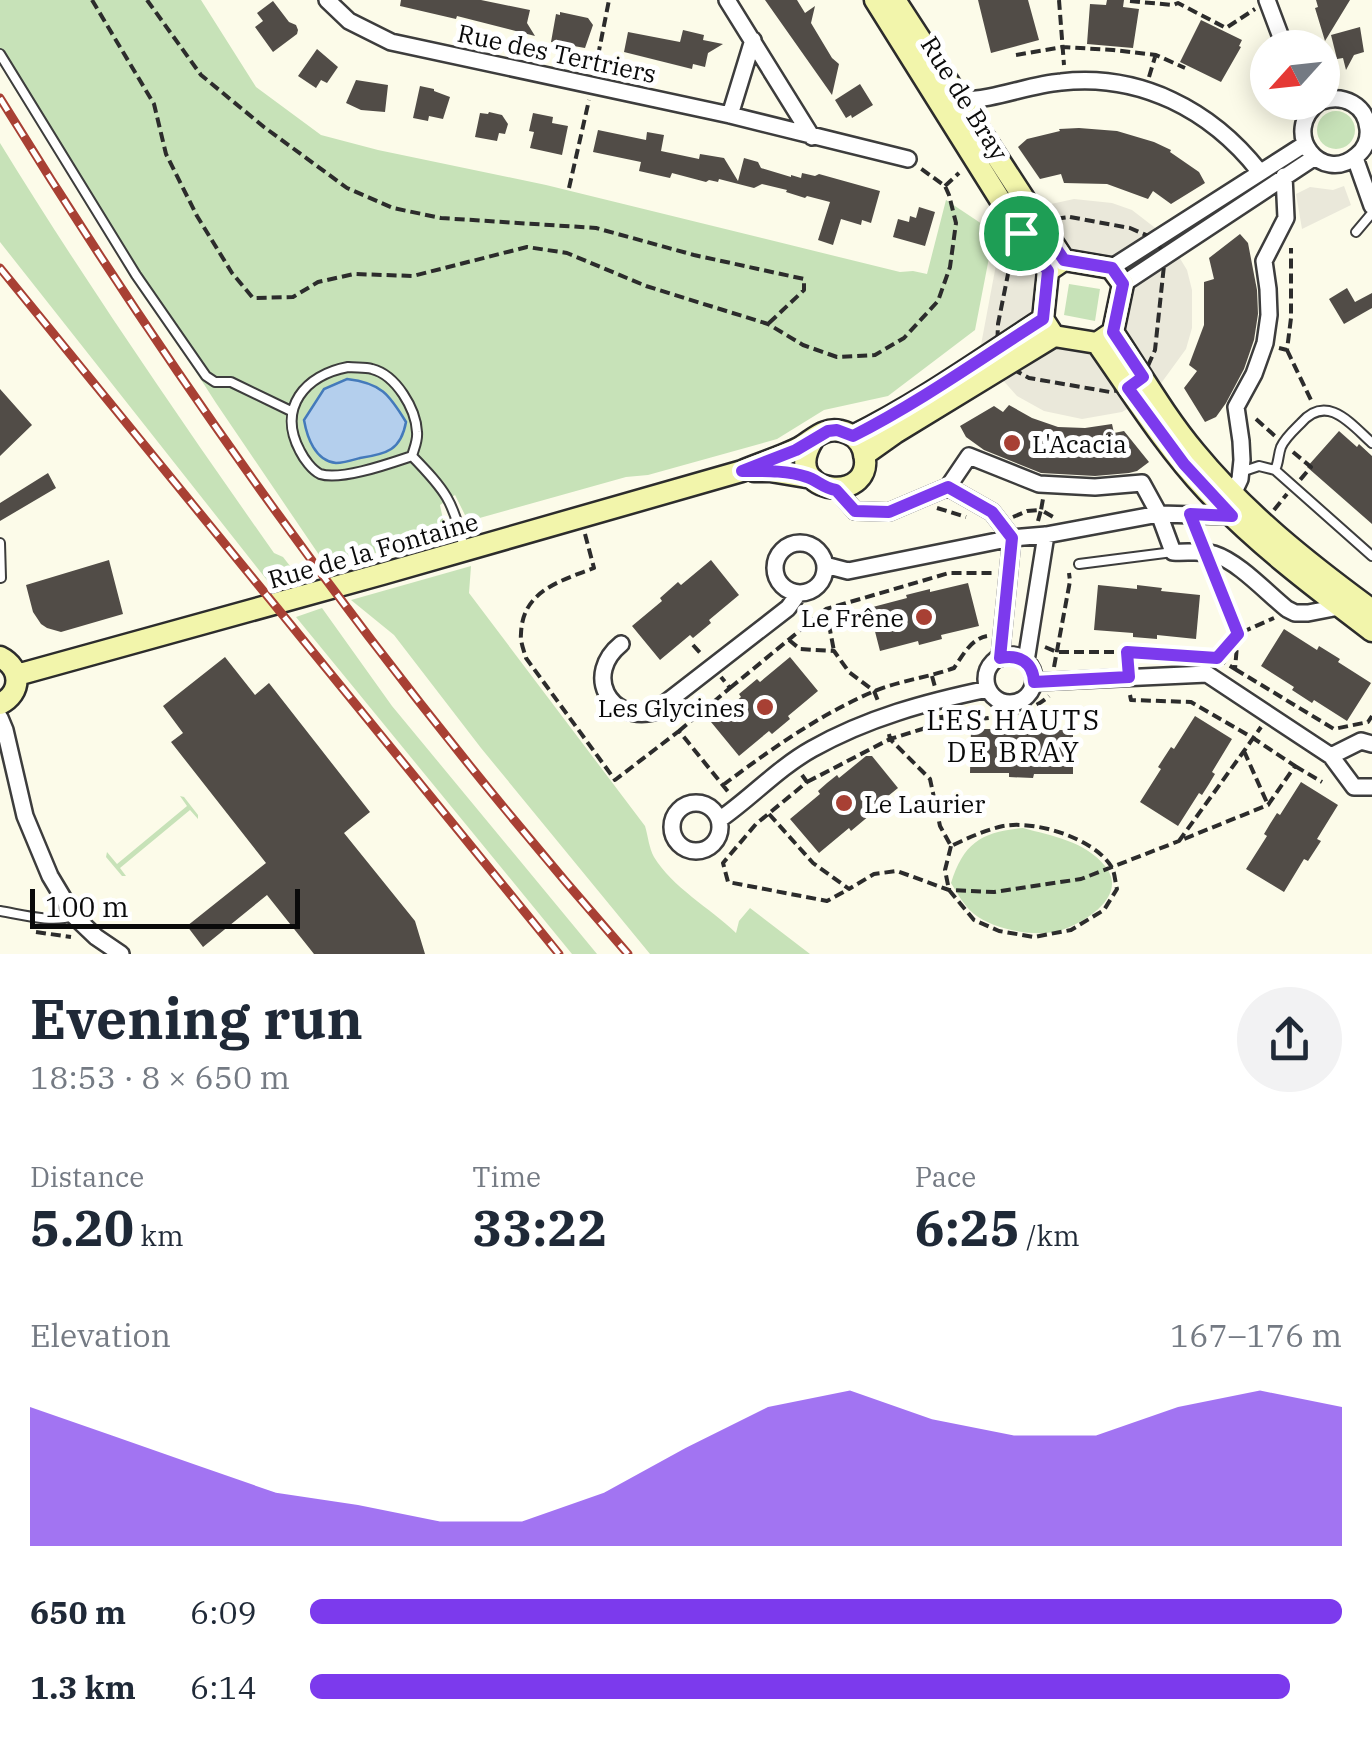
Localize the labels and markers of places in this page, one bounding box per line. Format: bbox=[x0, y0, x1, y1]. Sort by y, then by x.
pin bbox=[979, 191, 1064, 276]
place label: L'Acacia bbox=[1032, 427, 1127, 460]
marker: L'Acacia bbox=[1001, 432, 1023, 454]
place label: Le Frêne bbox=[801, 601, 904, 634]
marker: Le Frêne bbox=[913, 606, 935, 628]
place label: Les Glycines bbox=[598, 691, 745, 724]
marker: Les Glycines bbox=[754, 696, 776, 718]
place label: Le Laurier bbox=[864, 787, 985, 820]
marker: Le Laurier bbox=[833, 792, 855, 814]

